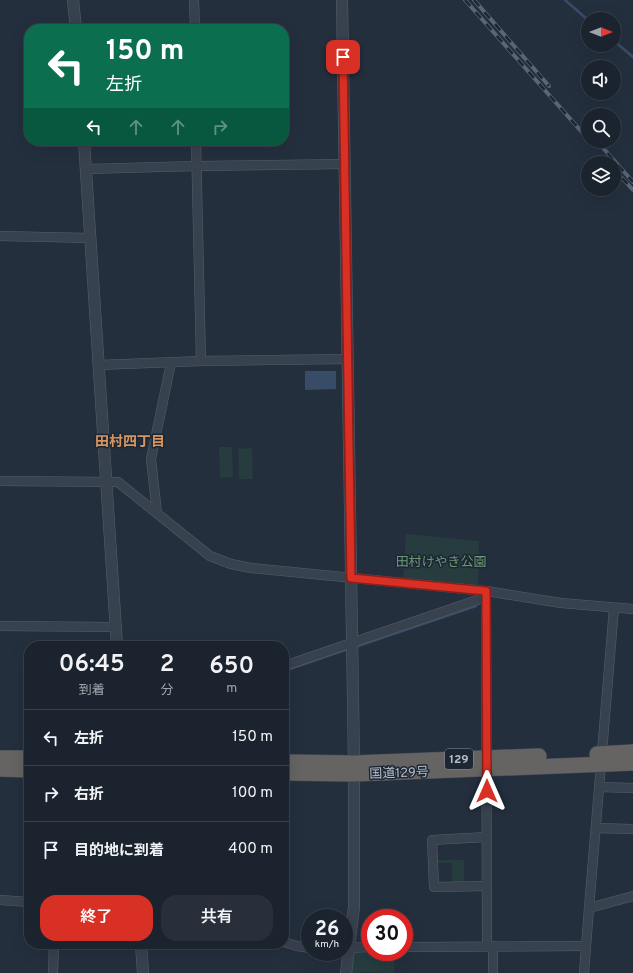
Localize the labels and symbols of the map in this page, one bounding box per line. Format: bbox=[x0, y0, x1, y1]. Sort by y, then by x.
north arrow bbox=[581, 12, 621, 52]
pin bbox=[326, 40, 360, 74]
district label: 田村四丁目 bbox=[95, 433, 165, 451]
park label: 田村けやき公園 bbox=[395, 554, 487, 571]
road number: 129 bbox=[445, 749, 473, 769]
street label: 国道129号 bbox=[369, 765, 429, 783]
position arrow bbox=[466, 770, 508, 812]
speed limit sign: 30 bbox=[361, 909, 413, 961]

